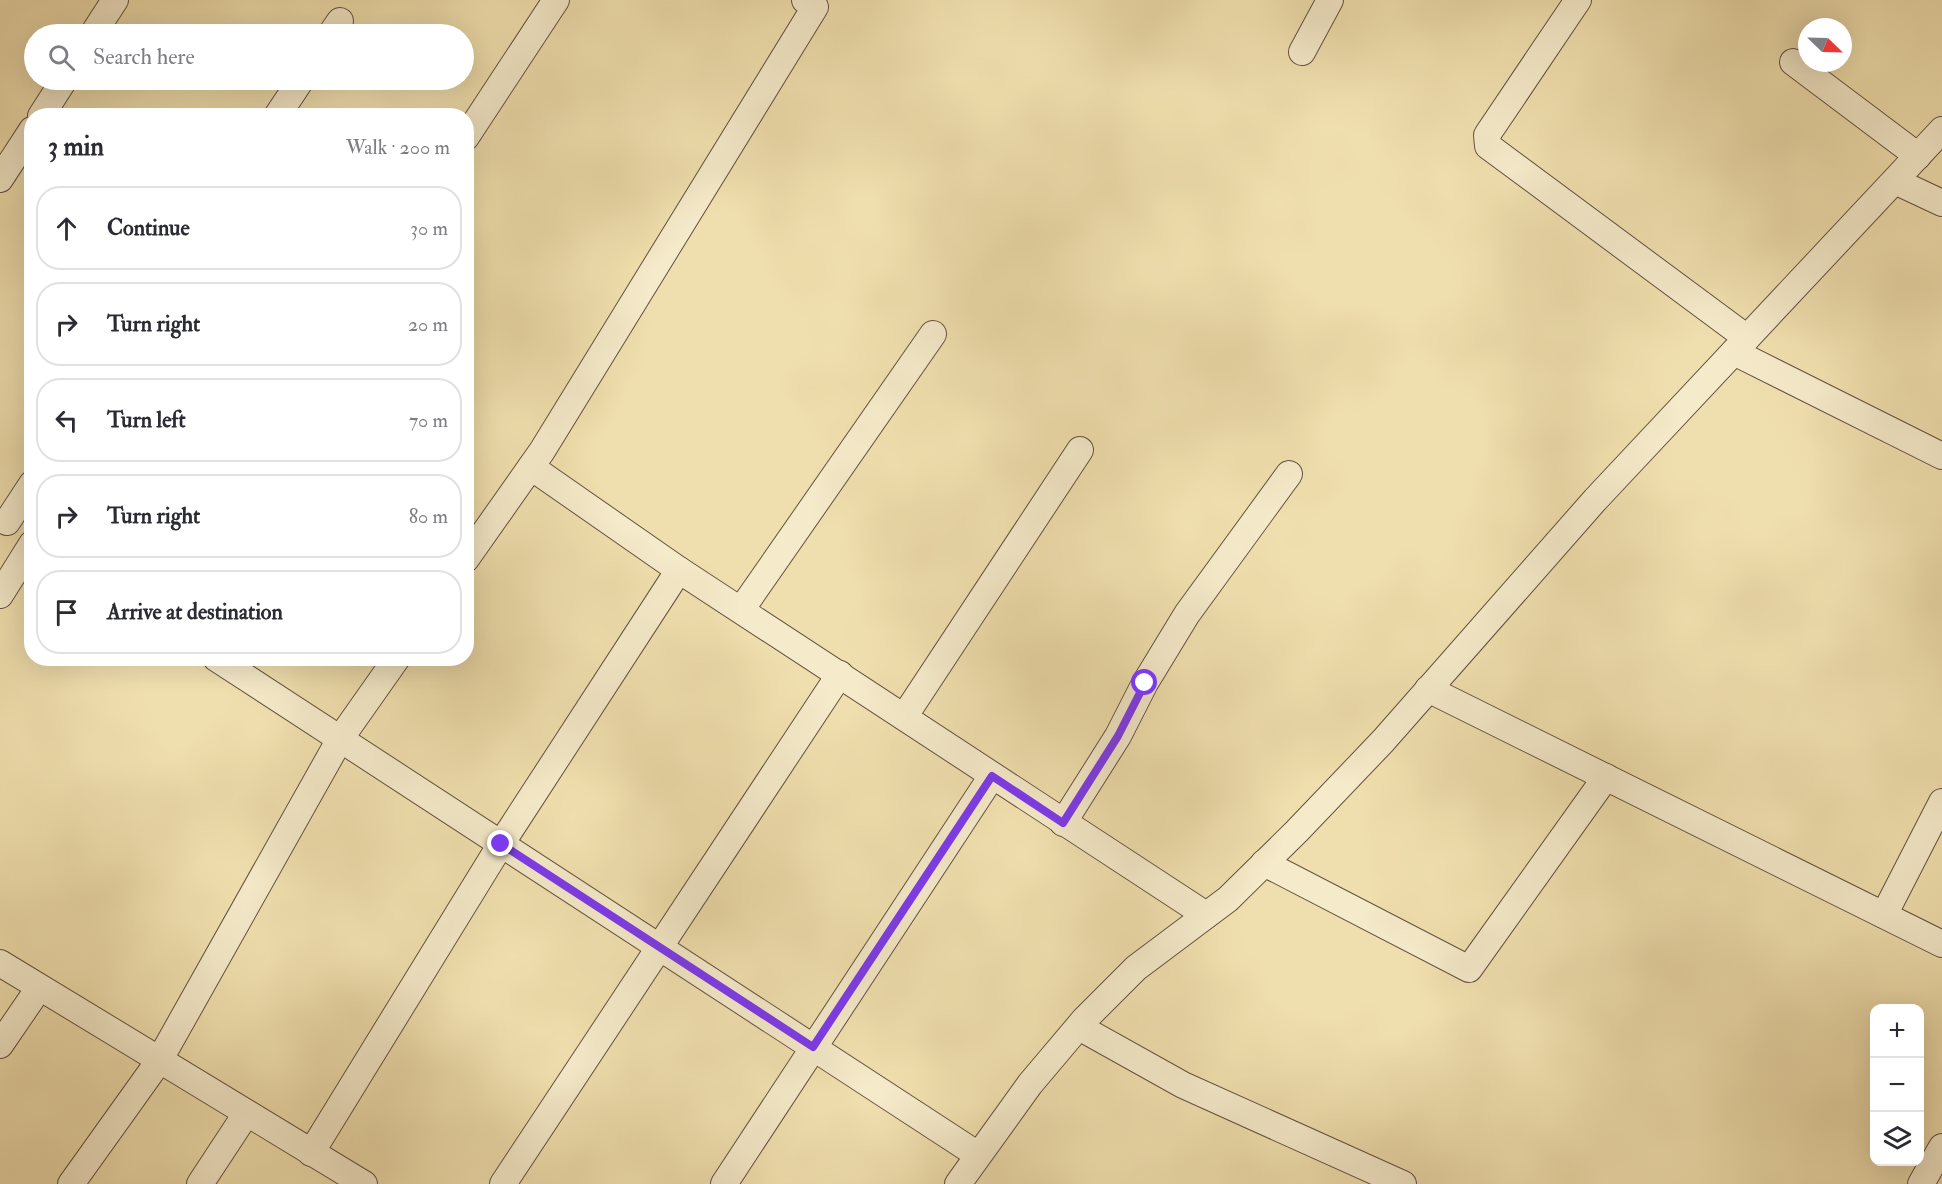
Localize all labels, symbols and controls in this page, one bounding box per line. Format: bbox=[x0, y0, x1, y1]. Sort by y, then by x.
north arrow bbox=[1798, 18, 1852, 72]
search box bbox=[24, 24, 474, 90]
icon: search bbox=[45, 41, 78, 74]
text: Search here bbox=[93, 43, 195, 71]
text: 3 min bbox=[48, 131, 104, 163]
text: Walk · 200 m bbox=[346, 135, 450, 160]
icon: ahead bbox=[50, 212, 83, 245]
text: Continue bbox=[107, 214, 190, 242]
text: 30 m bbox=[410, 216, 448, 241]
icon: right bbox=[50, 308, 83, 341]
text: Turn right bbox=[107, 310, 200, 338]
text: 20 m bbox=[408, 312, 448, 337]
icon: left bbox=[50, 404, 83, 437]
text: Turn left bbox=[107, 406, 186, 434]
text: 70 m bbox=[409, 408, 448, 433]
icon: right bbox=[50, 500, 83, 533]
text: Turn right bbox=[107, 502, 200, 530]
text: 80 m bbox=[409, 504, 448, 529]
icon: arrive bbox=[50, 596, 83, 629]
text: Arrive at destination bbox=[107, 598, 283, 626]
route start bbox=[1131, 669, 1157, 695]
route end bbox=[487, 830, 513, 856]
map controls bbox=[1870, 1004, 1924, 1166]
button: + bbox=[1870, 1004, 1924, 1058]
button: − bbox=[1870, 1058, 1924, 1112]
button: layers bbox=[1870, 1112, 1924, 1166]

